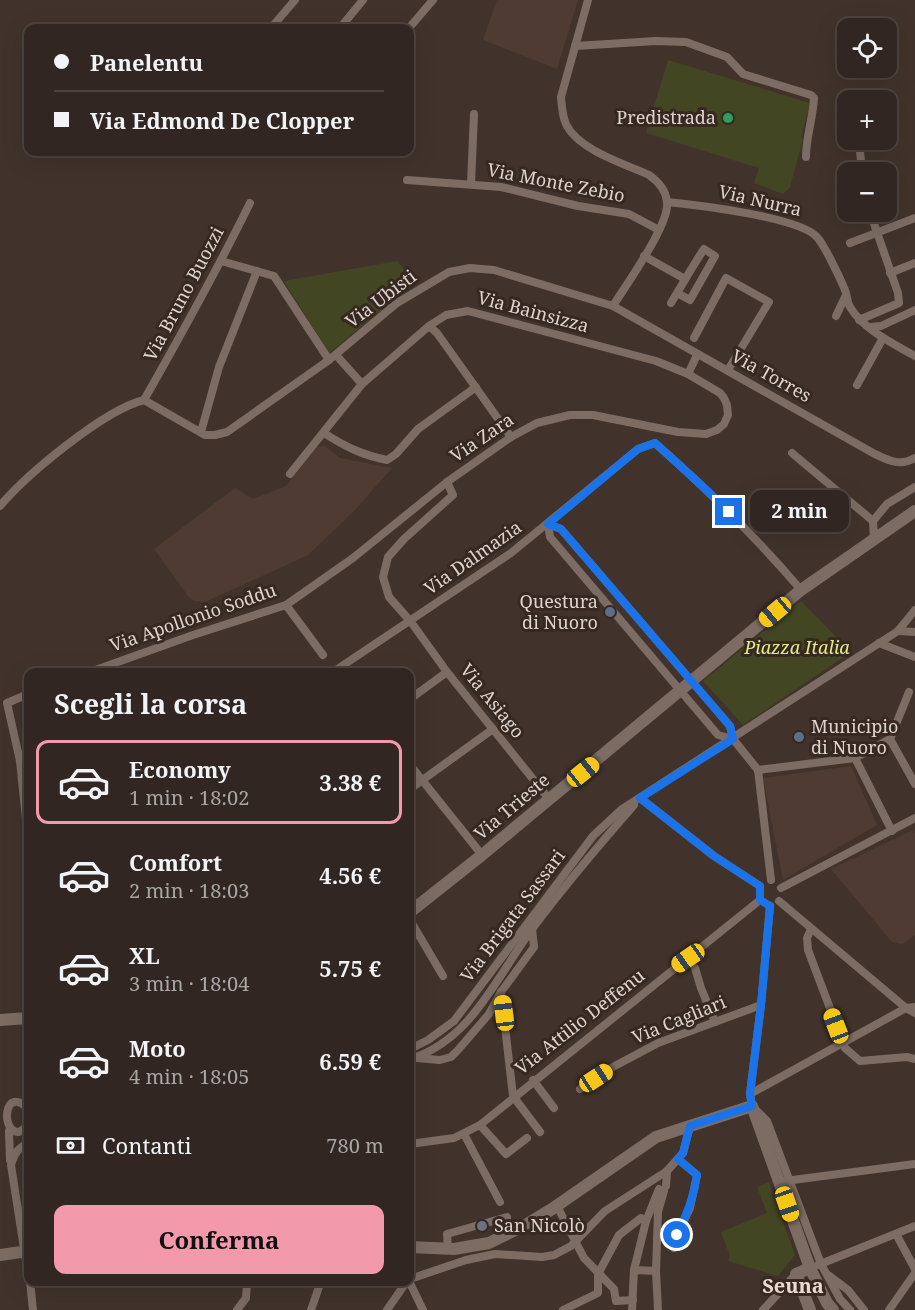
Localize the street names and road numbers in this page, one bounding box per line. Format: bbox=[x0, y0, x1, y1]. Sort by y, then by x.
street label: Via Monte Zebio bbox=[485, 157, 627, 207]
street label: Via Nurra bbox=[716, 179, 804, 221]
street label: Via Bruno Buozzi bbox=[138, 222, 229, 365]
street label: Via Ubisti bbox=[340, 264, 421, 333]
street label: Via Bainsizza bbox=[475, 285, 592, 337]
street label: Via Torres bbox=[727, 343, 816, 407]
street label: Via Zara bbox=[445, 407, 518, 467]
street label: Via Dalmazia bbox=[419, 515, 526, 600]
street label: Via Apollonio Soddu bbox=[106, 577, 280, 657]
street label: Via Asiago bbox=[455, 658, 530, 743]
street label: Via Trieste bbox=[469, 768, 554, 845]
street label: Via Brigata Sassari bbox=[454, 844, 570, 987]
street label: Via Attilio Deffenu bbox=[510, 963, 650, 1079]
street label: Via Cagliari bbox=[628, 989, 729, 1049]

